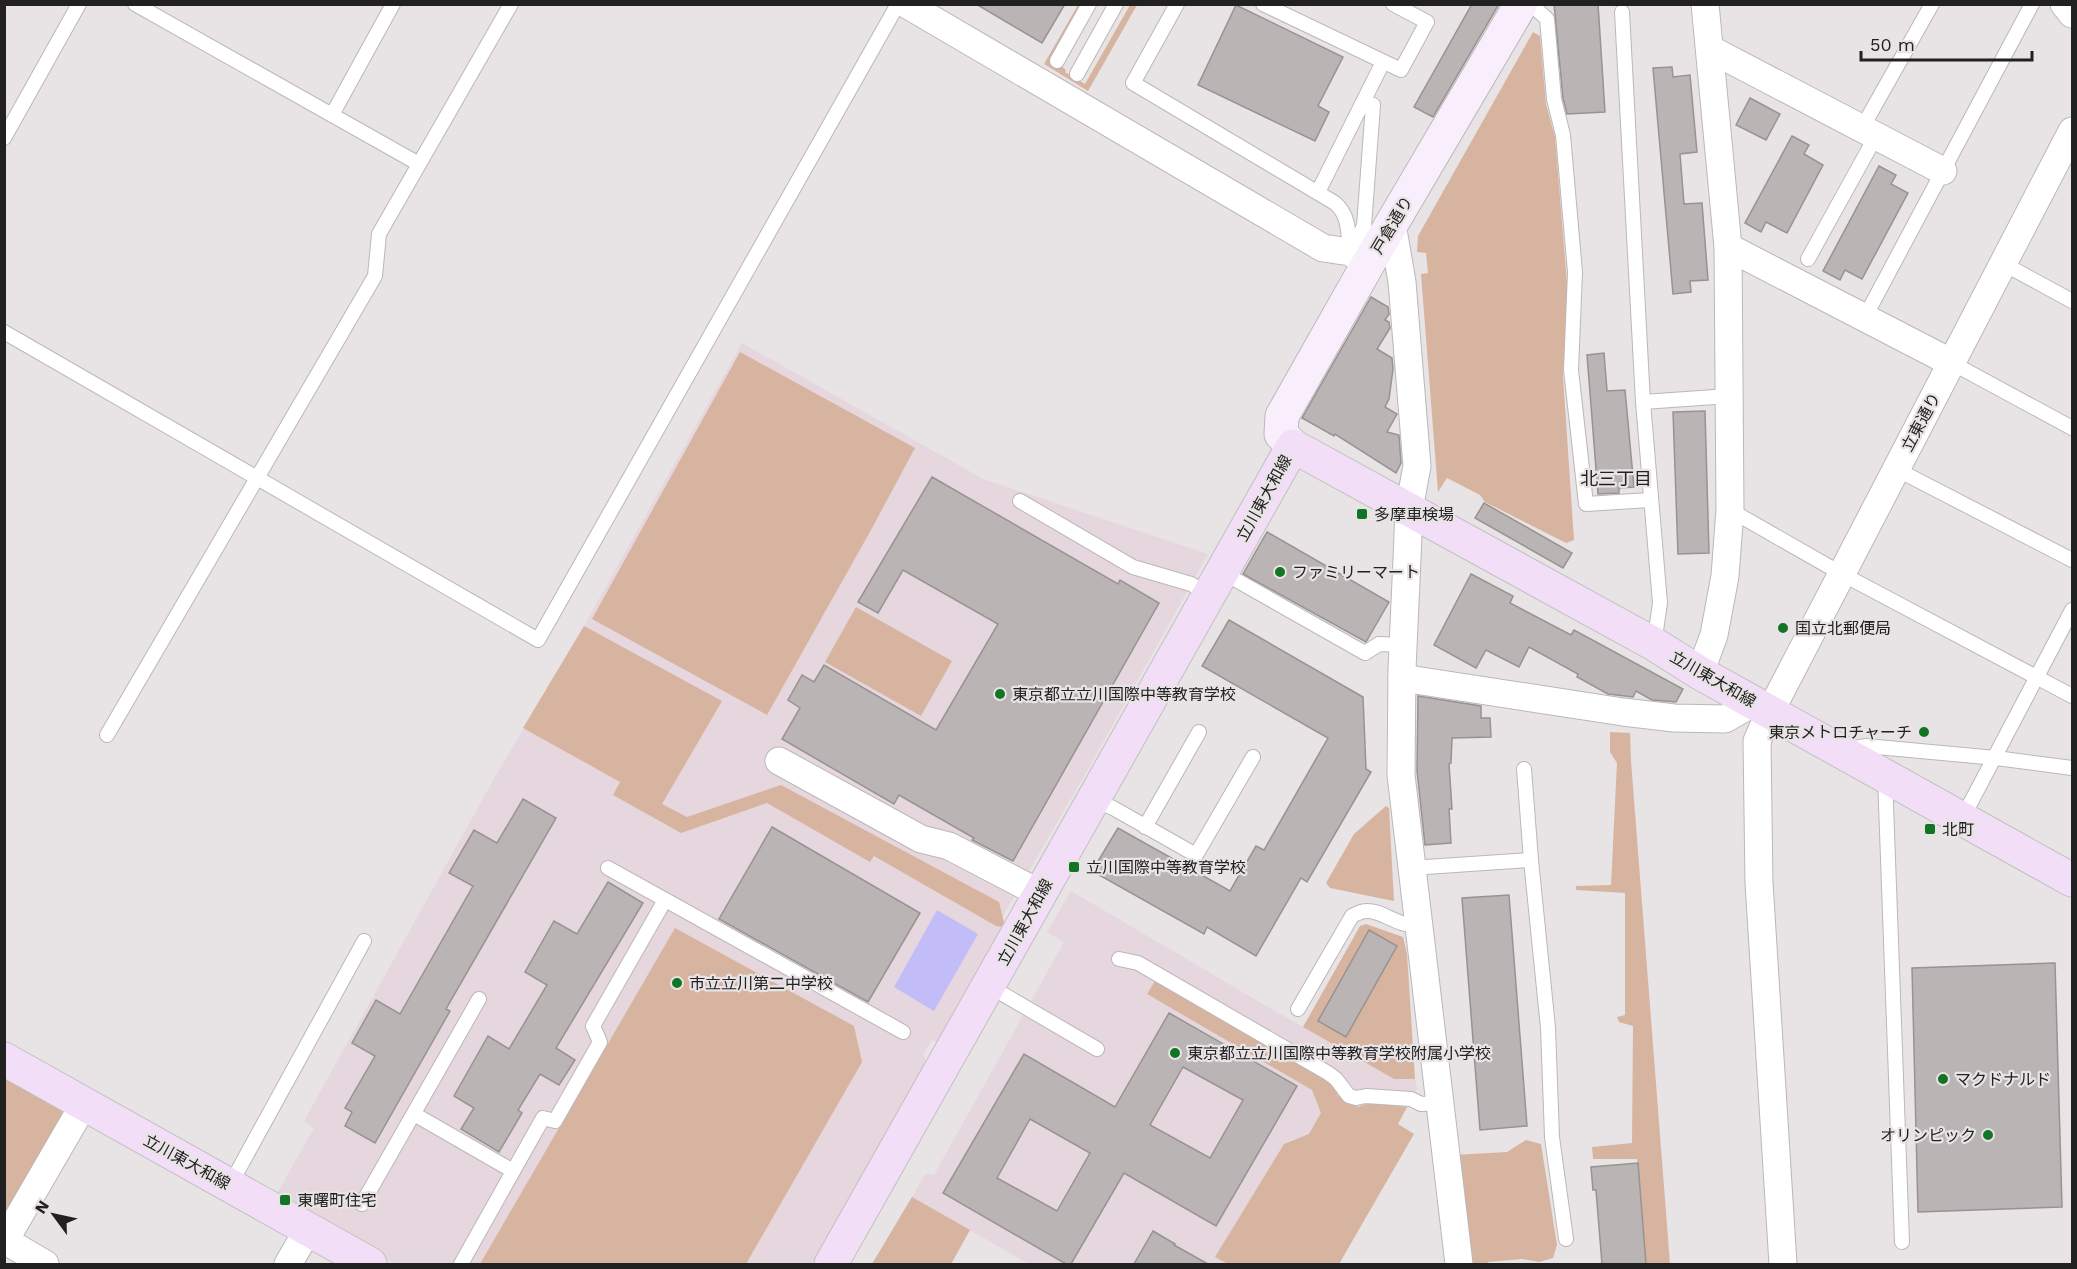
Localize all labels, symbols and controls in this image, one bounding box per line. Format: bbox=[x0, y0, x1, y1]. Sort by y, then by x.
scale bar bbox=[1861, 24, 2032, 62]
text: 50 m bbox=[1870, 34, 1915, 55]
street label: 戸倉通り bbox=[1367, 193, 1417, 257]
street label: 立東通り bbox=[1898, 389, 1944, 455]
street label: 立川東大和線 bbox=[1232, 451, 1296, 545]
district label: 北三丁目 bbox=[1580, 468, 1652, 489]
place label: 多摩車検場 bbox=[1374, 505, 1454, 524]
marker: 多摩車検場 bbox=[1355, 507, 1369, 521]
place label: ファミリーマート bbox=[1292, 563, 1420, 582]
marker: ファミリーマート bbox=[1273, 565, 1287, 579]
place label: 国立北郵便局 bbox=[1795, 619, 1891, 638]
marker: 国立北郵便局 bbox=[1776, 621, 1790, 635]
street label: 立川東大和線 bbox=[1667, 647, 1759, 711]
place label: 東京都立立川国際中等教育学校 bbox=[1012, 685, 1236, 704]
marker: 東京都立立川国際中等教育学校 bbox=[993, 687, 1007, 701]
place label: 東京メトロチャーチ bbox=[1768, 723, 1912, 742]
marker: 東京メトロチャーチ bbox=[1917, 725, 1931, 739]
place label: 北町 bbox=[1942, 820, 1974, 839]
marker: 北町 bbox=[1923, 822, 1937, 836]
place label: 立川国際中等教育学校 bbox=[1086, 858, 1246, 877]
marker: 立川国際中等教育学校 bbox=[1067, 860, 1081, 874]
street label: 立川東大和線 bbox=[993, 875, 1057, 969]
place label: 市立立川第二中学校 bbox=[689, 974, 833, 993]
marker: 市立立川第二中学校 bbox=[670, 976, 684, 990]
place label: 東京都立立川国際中等教育学校附属小学校 bbox=[1187, 1044, 1491, 1063]
marker: 東京都立立川国際中等教育学校附属小学校 bbox=[1168, 1046, 1182, 1060]
place label: マクドナルド bbox=[1955, 1070, 2051, 1089]
marker: マクドナルド bbox=[1936, 1072, 1950, 1086]
place label: オリンピック bbox=[1880, 1126, 1976, 1145]
marker: オリンピック bbox=[1981, 1128, 1995, 1142]
street label: 立川東大和線 bbox=[140, 1130, 234, 1194]
north arrow bbox=[24, 1185, 84, 1245]
place label: 東曙町住宅 bbox=[297, 1191, 377, 1210]
marker: 東曙町住宅 bbox=[278, 1193, 292, 1207]
text: N bbox=[31, 1197, 53, 1217]

